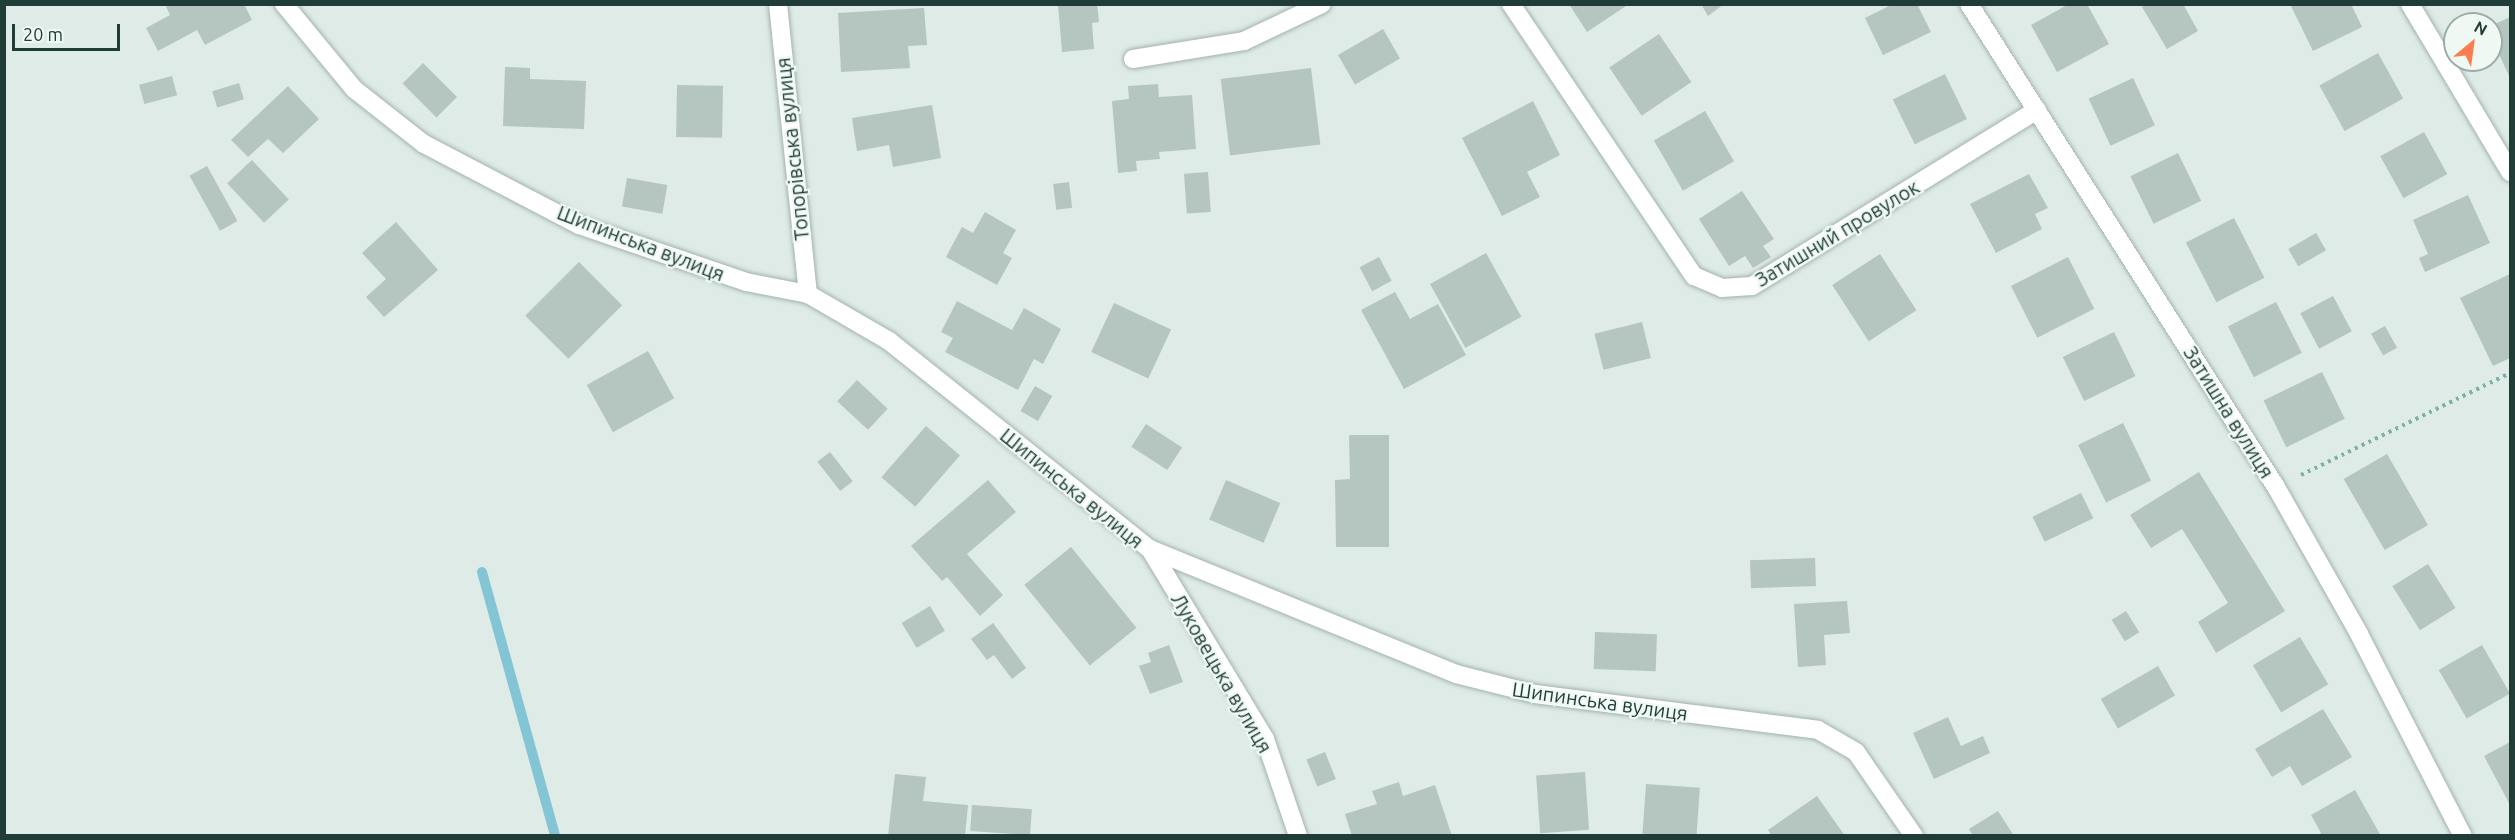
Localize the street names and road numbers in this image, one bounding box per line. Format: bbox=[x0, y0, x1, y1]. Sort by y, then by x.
street label: Топорівська вулиця bbox=[770, 56, 814, 242]
street label: Затишний провулок bbox=[1751, 174, 1923, 292]
street label: Шипинська вулиця bbox=[554, 200, 728, 286]
street label: Затишна вулиця bbox=[2179, 342, 2279, 482]
street label: Шипинська вулиця bbox=[996, 423, 1148, 553]
street label: Луковецька вулиця bbox=[1166, 589, 1278, 757]
street label: Шипинська вулиця bbox=[1511, 677, 1689, 725]

